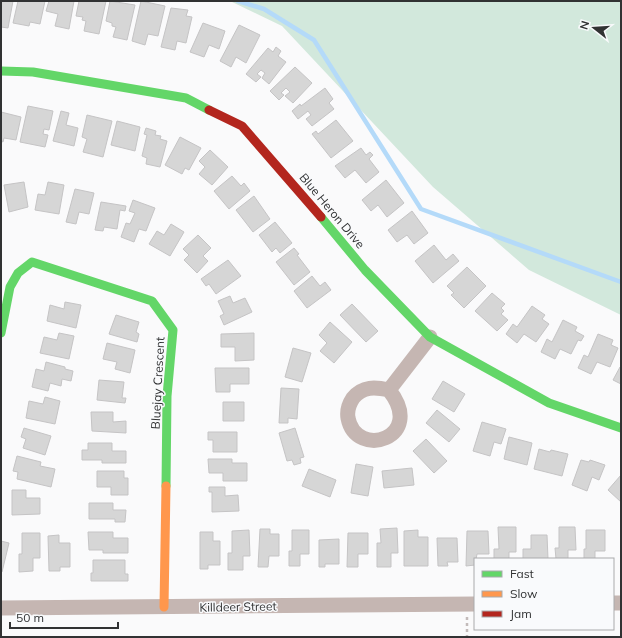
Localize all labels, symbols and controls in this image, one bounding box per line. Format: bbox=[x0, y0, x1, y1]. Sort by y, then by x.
north arrow bbox=[574, 8, 614, 48]
text: N bbox=[577, 19, 592, 31]
street label: Blue Heron Drive bbox=[297, 170, 368, 251]
street label: Bluejay Crescent bbox=[148, 336, 167, 430]
legend bbox=[474, 558, 614, 630]
text: Fast bbox=[510, 566, 534, 581]
text: Slow bbox=[510, 586, 538, 601]
street label: Killdeer Street bbox=[199, 598, 277, 615]
scale bar bbox=[10, 604, 118, 630]
text: Jam bbox=[510, 606, 532, 621]
text: 50 m bbox=[16, 610, 44, 625]

